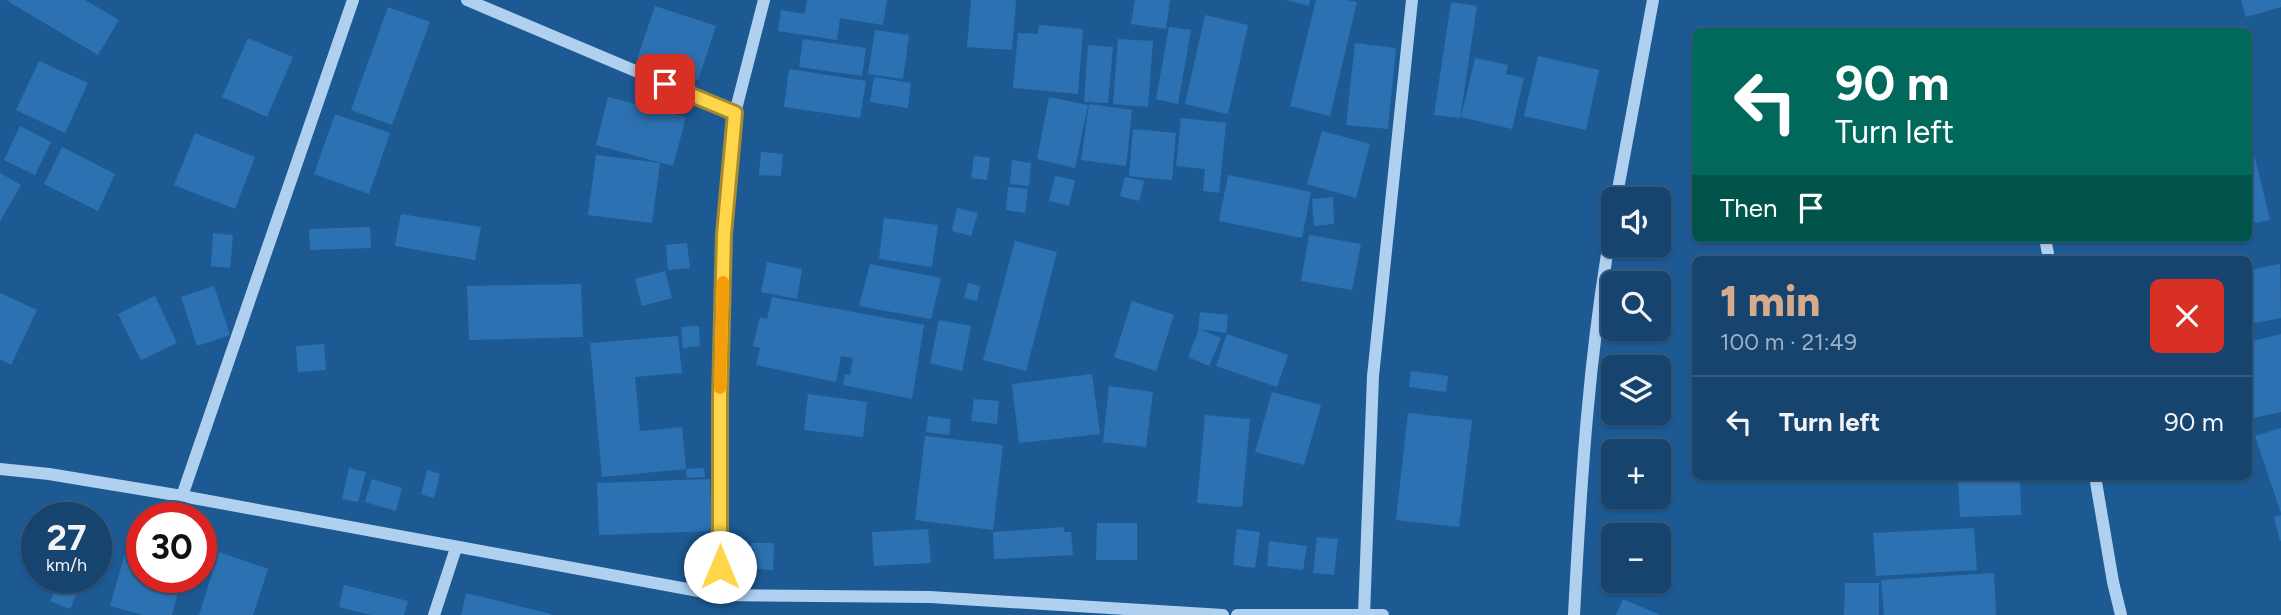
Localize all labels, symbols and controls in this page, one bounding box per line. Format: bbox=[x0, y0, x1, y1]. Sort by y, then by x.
text: 90 m bbox=[1835, 53, 1950, 112]
pin bbox=[635, 54, 695, 114]
icon: left bbox=[1720, 56, 1811, 147]
icon: arrive bbox=[646, 65, 684, 103]
text: Turn left bbox=[1835, 113, 1954, 151]
map controls bbox=[1601, 187, 1671, 593]
button: sound bbox=[1601, 187, 1671, 257]
icon: arrive bbox=[1792, 189, 1830, 227]
text: Then bbox=[1720, 192, 1778, 224]
button: search bbox=[1601, 271, 1671, 341]
text: 1 min bbox=[1720, 276, 1820, 327]
button: close bbox=[2150, 279, 2224, 353]
text: 100 m · 21:49 bbox=[1720, 328, 1857, 356]
button: layers bbox=[1601, 355, 1671, 425]
icon: left bbox=[1720, 403, 1758, 441]
text: Turn left bbox=[1779, 406, 1880, 438]
text: 90 m bbox=[2164, 406, 2224, 438]
button: + bbox=[1601, 439, 1671, 509]
speed limit sign: 30 bbox=[126, 502, 217, 593]
text: 27 bbox=[47, 517, 86, 559]
button: − bbox=[1601, 523, 1671, 593]
position arrow bbox=[683, 530, 757, 604]
text: km/h bbox=[46, 554, 87, 576]

